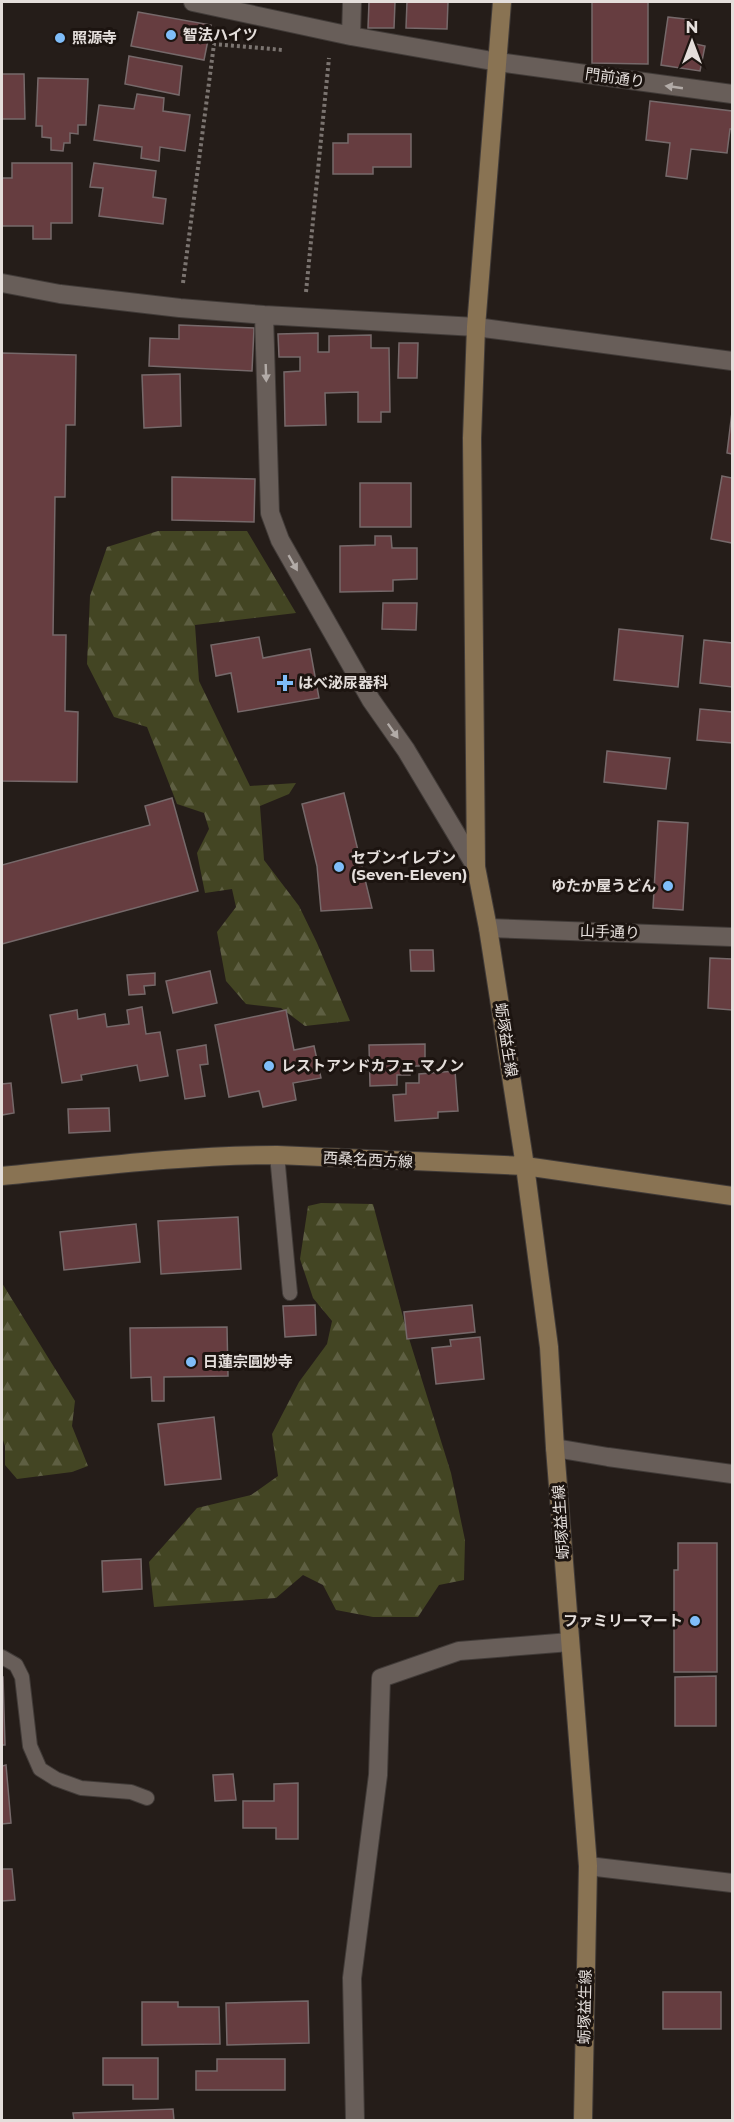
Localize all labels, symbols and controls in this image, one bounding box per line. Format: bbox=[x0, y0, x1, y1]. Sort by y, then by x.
north arrow bbox=[662, 12, 722, 72]
text: N bbox=[686, 18, 698, 37]
place label: 智法ハイツ bbox=[183, 25, 258, 44]
place label: 照源寺 bbox=[72, 28, 117, 47]
marker: 智法ハイツ bbox=[164, 28, 178, 42]
marker: 照源寺 bbox=[53, 31, 67, 45]
street label: 門前通り bbox=[584, 64, 646, 91]
one-way arrow bbox=[665, 82, 684, 91]
one-way arrow bbox=[261, 364, 270, 383]
one-way arrow bbox=[288, 555, 298, 572]
place label: はべ泌尿器科 bbox=[298, 673, 388, 692]
marker: はべ泌尿器科 bbox=[276, 674, 294, 692]
one-way arrow bbox=[387, 722, 399, 738]
place label: セブンイレブン (Seven-Eleven) bbox=[351, 848, 467, 884]
marker: セブンイレブン (Seven-Eleven) bbox=[332, 860, 346, 874]
place label: ゆたか屋うどん bbox=[551, 876, 656, 895]
marker: ゆたか屋うどん bbox=[661, 879, 675, 893]
street label: 山手通り bbox=[580, 921, 640, 942]
street label: 蛎塚益生線 bbox=[491, 1001, 522, 1078]
place label: レストアンドカフェ マノン bbox=[281, 1056, 464, 1075]
marker: レストアンドカフェ マノン bbox=[262, 1059, 276, 1073]
street label: 西桑名西方線 bbox=[323, 1148, 413, 1171]
place label: 日蓮宗圓妙寺 bbox=[203, 1352, 293, 1371]
marker: 日蓮宗圓妙寺 bbox=[184, 1355, 198, 1369]
street label: 蛎塚益生線 bbox=[548, 1484, 573, 1560]
place label: ファミリーマート bbox=[563, 1611, 683, 1630]
marker: ファミリーマート bbox=[688, 1614, 702, 1628]
street label: 蛎塚益生線 bbox=[574, 1969, 595, 2045]

